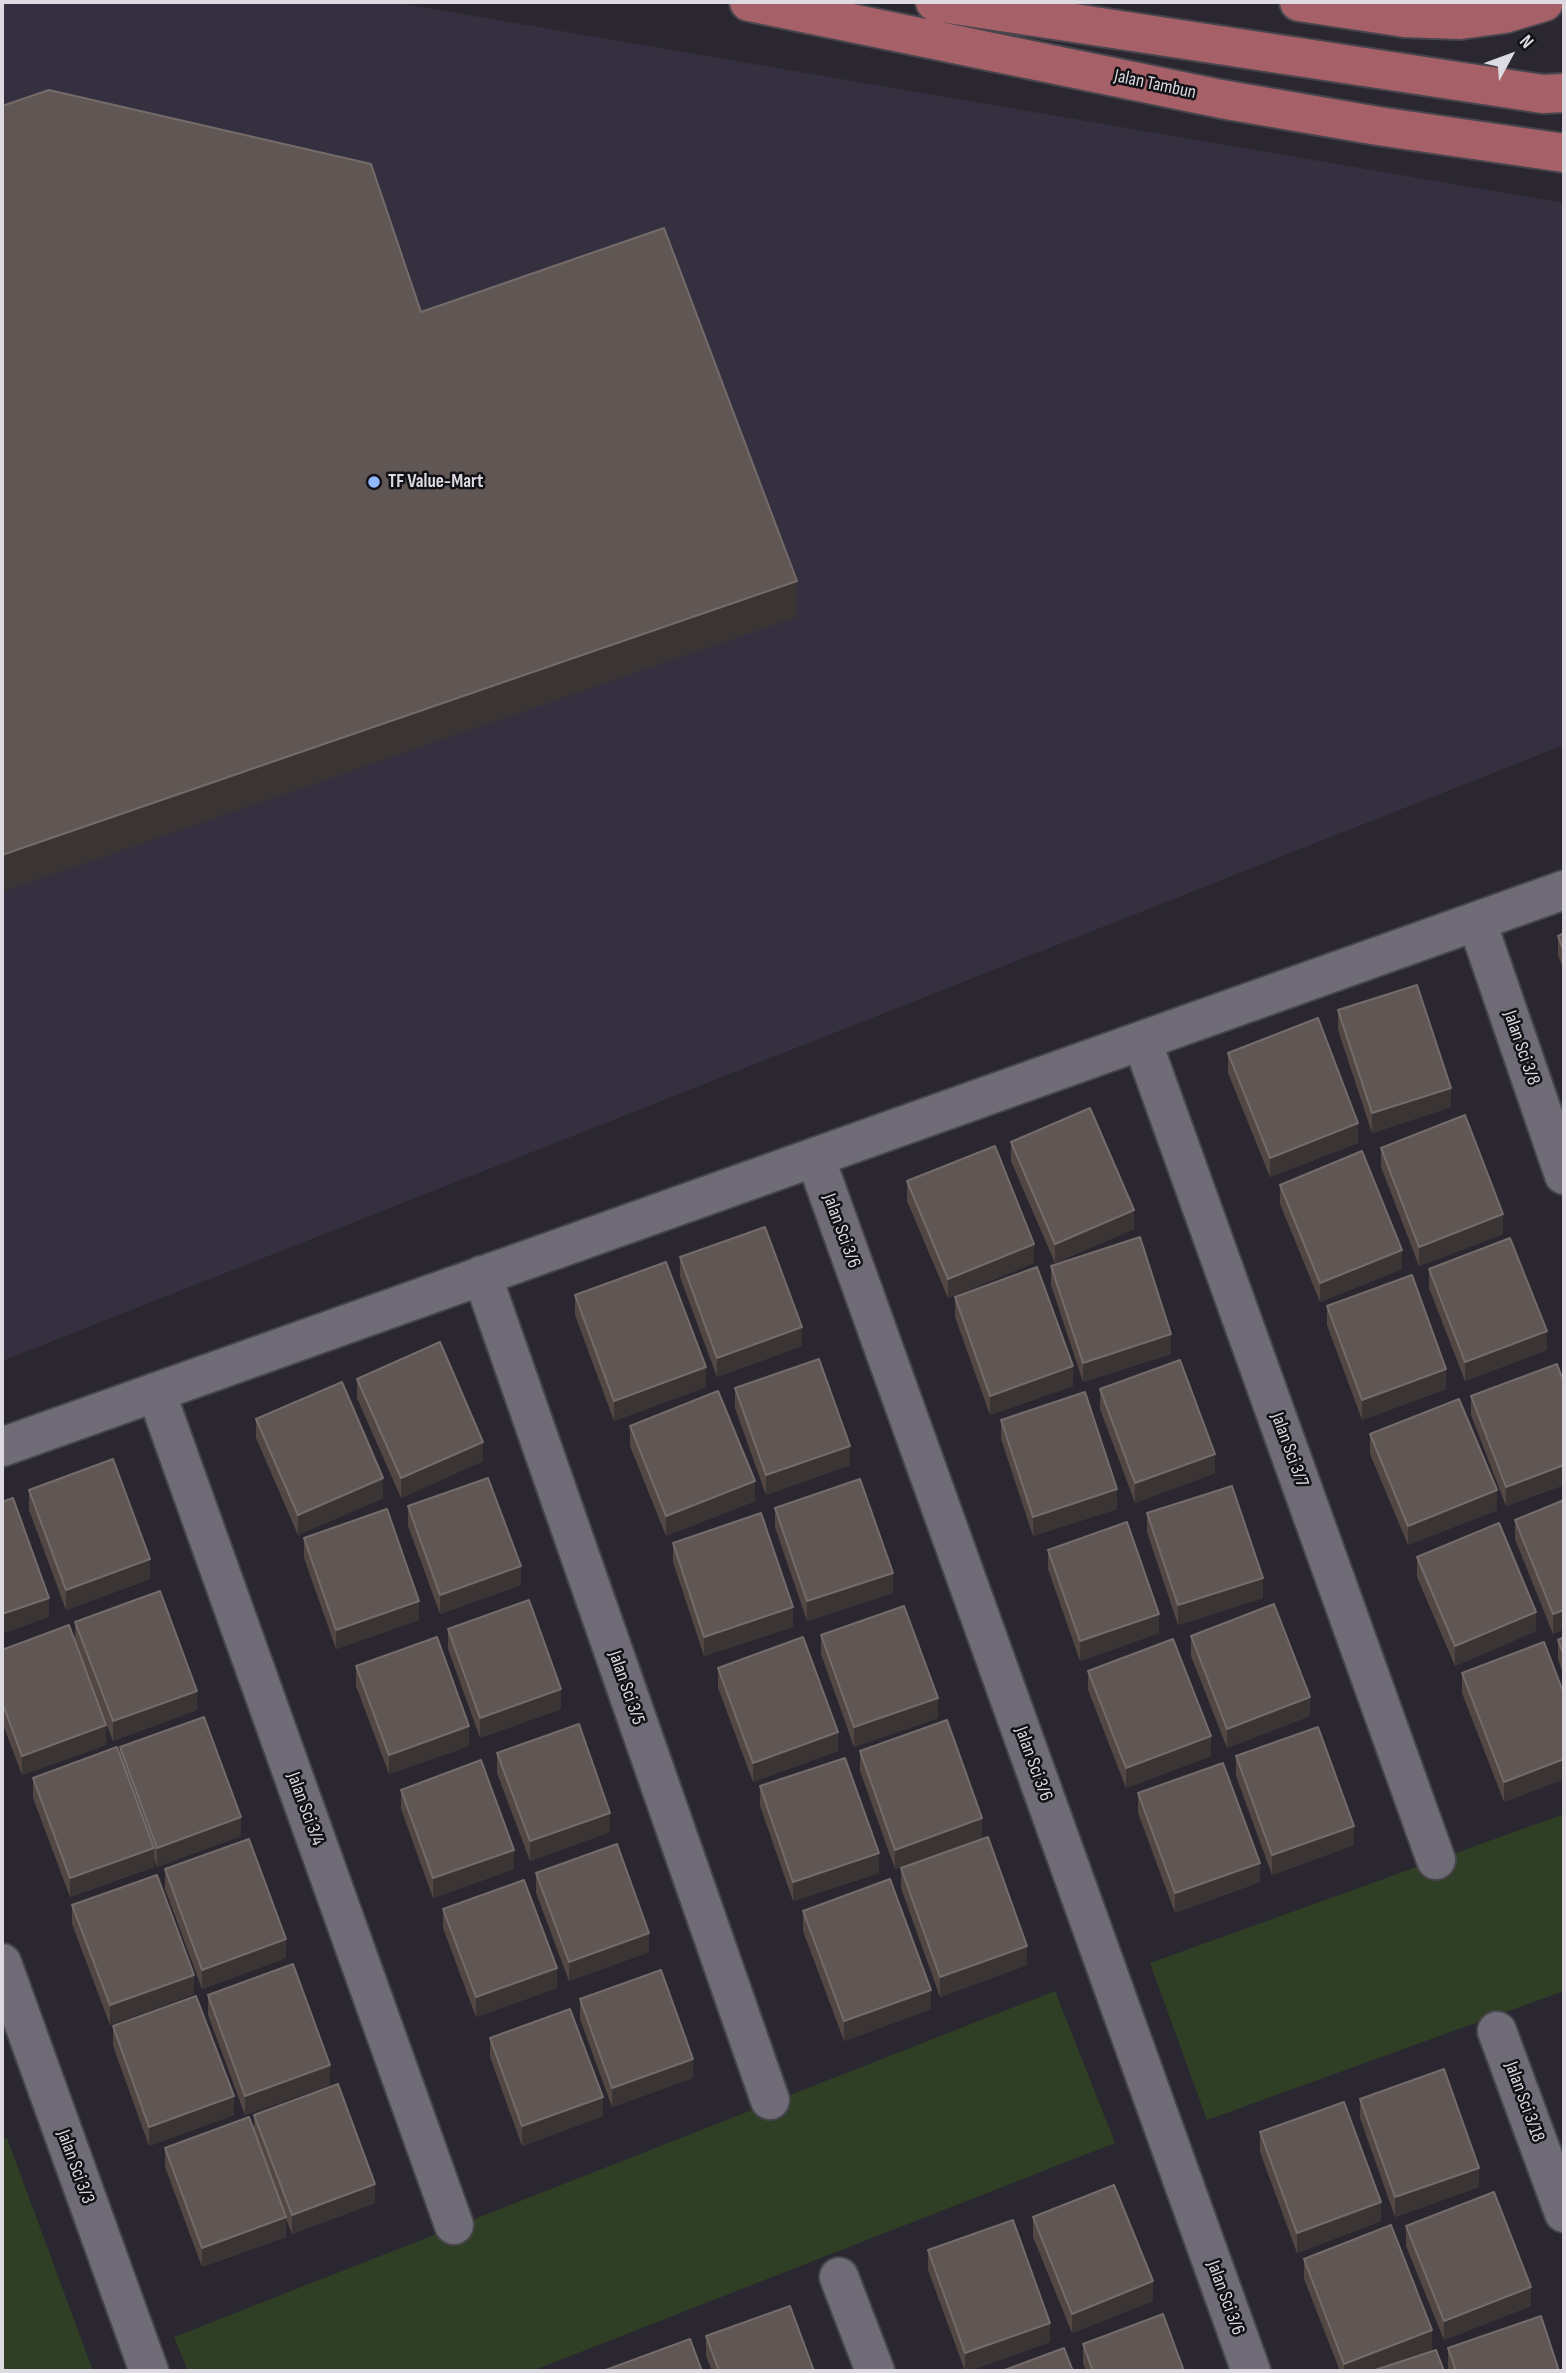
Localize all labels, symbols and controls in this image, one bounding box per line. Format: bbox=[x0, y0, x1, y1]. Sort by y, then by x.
north arrow bbox=[1475, 21, 1545, 91]
text: N bbox=[1514, 31, 1538, 53]
street label: Jalan Tambun bbox=[1112, 65, 1198, 105]
place label: TF Value-Mart bbox=[388, 471, 483, 493]
marker: TF Value-Mart bbox=[366, 474, 382, 490]
street label: Jalan Sci 3/8 bbox=[1498, 1008, 1544, 1088]
street label: Jalan Sci 3/6 bbox=[817, 1191, 865, 1271]
street label: Jalan Sci 3/7 bbox=[1265, 1410, 1313, 1490]
street label: Jalan Sci 3/5 bbox=[603, 1648, 649, 1728]
street label: Jalan Sci 3/6 bbox=[1009, 1724, 1057, 1804]
street label: Jalan Sci 3/4 bbox=[281, 1769, 329, 1849]
street label: Jalan Sci 3/18 bbox=[1499, 2059, 1549, 2145]
street label: Jalan Sci 3/3 bbox=[51, 2127, 99, 2207]
street label: Jalan Sci 3/6 bbox=[1201, 2258, 1249, 2338]

